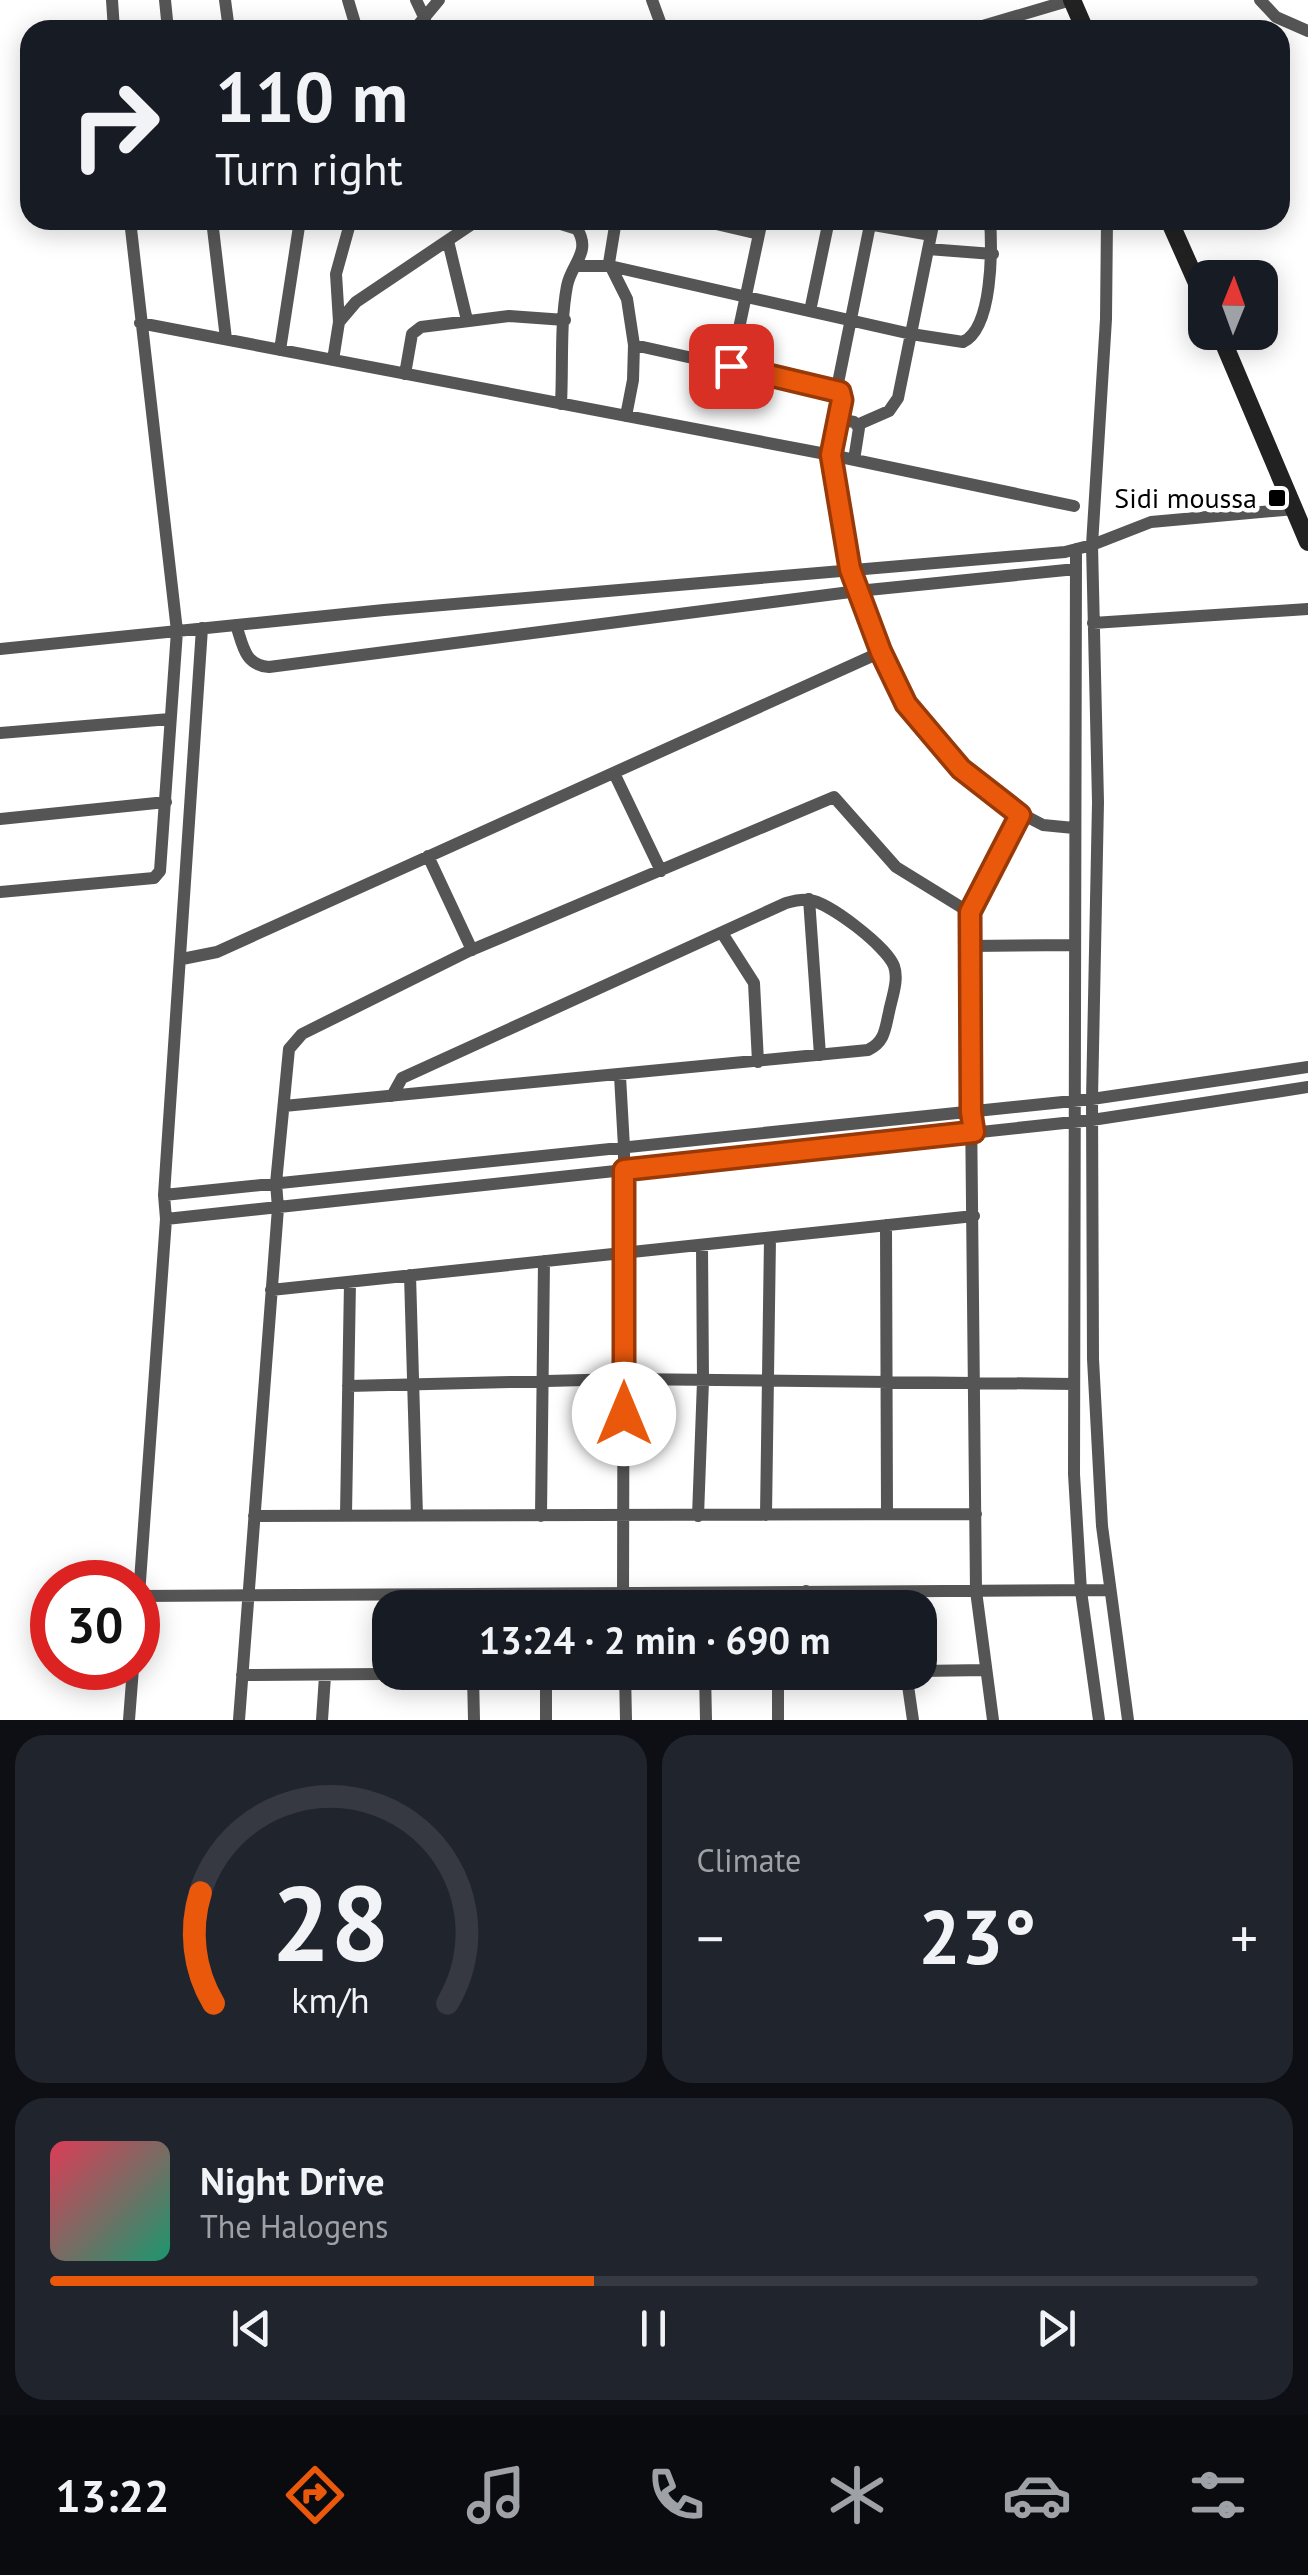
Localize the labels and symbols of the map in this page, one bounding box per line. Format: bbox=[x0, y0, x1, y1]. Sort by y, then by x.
north arrow bbox=[1188, 260, 1278, 350]
pin bbox=[689, 324, 774, 409]
place label: Sidi moussa bbox=[1114, 479, 1257, 516]
marker: Sidi moussa bbox=[1266, 487, 1288, 509]
position arrow bbox=[572, 1362, 676, 1466]
speed limit sign: 30 bbox=[30, 1560, 160, 1690]

